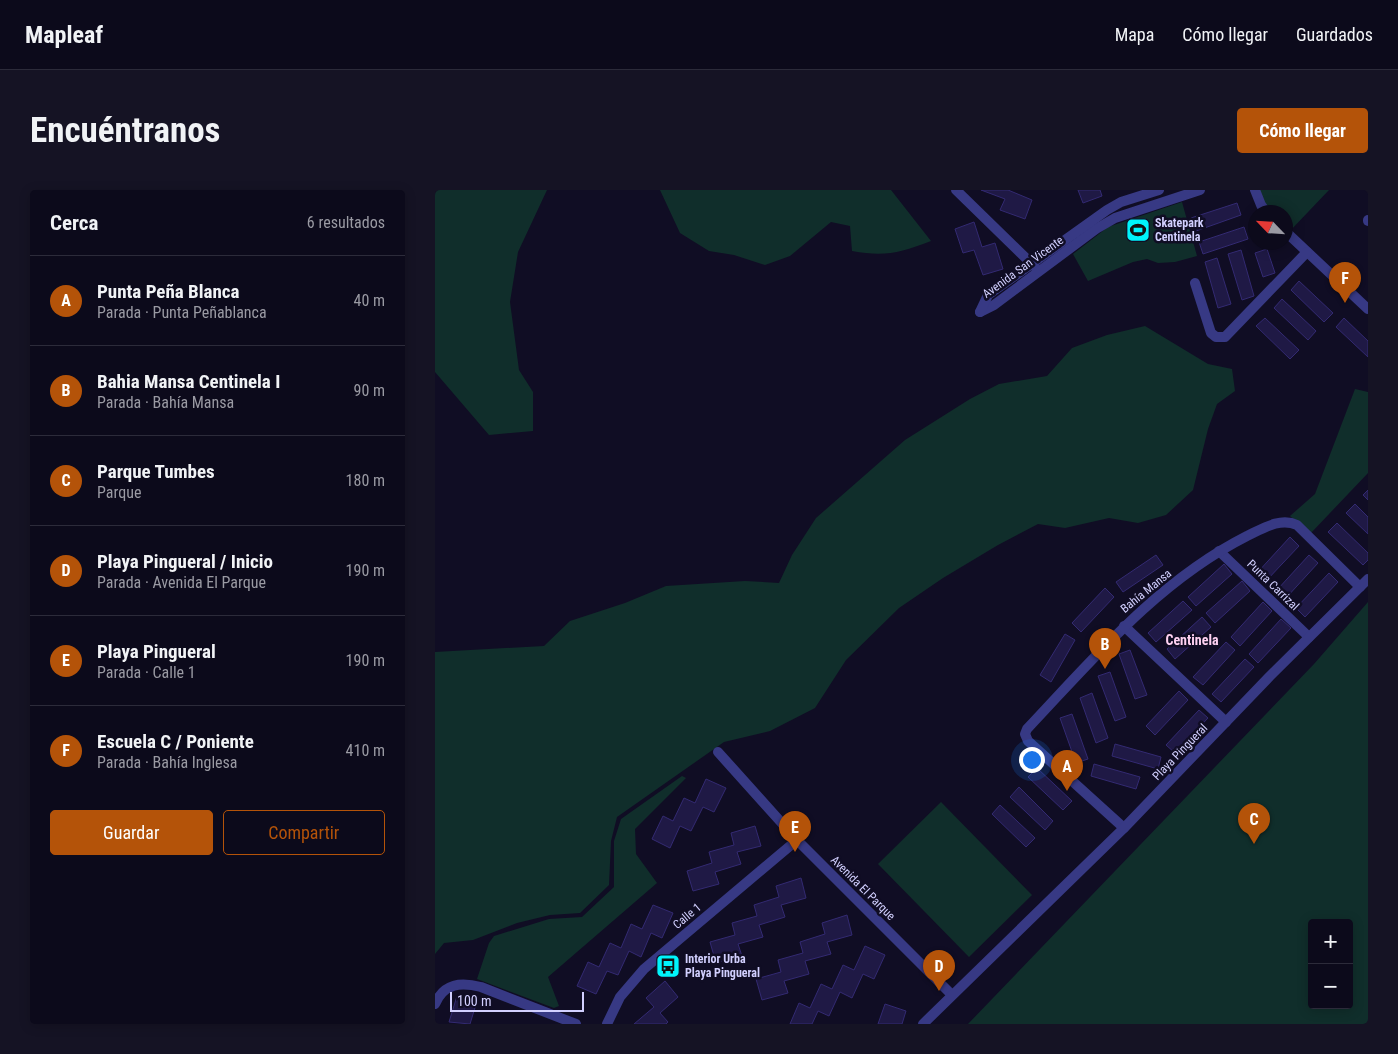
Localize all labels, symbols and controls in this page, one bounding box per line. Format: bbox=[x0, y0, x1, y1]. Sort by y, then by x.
text: Mapleaf bbox=[25, 21, 103, 49]
text: Mapa bbox=[1115, 24, 1154, 45]
text: Cómo llegar bbox=[1182, 24, 1268, 45]
text: Guardados bbox=[1296, 24, 1373, 45]
button: Cómo llegar bbox=[1237, 108, 1368, 153]
text: Encuéntranos bbox=[30, 110, 221, 151]
north arrow bbox=[1248, 205, 1293, 250]
text: Cerca bbox=[50, 211, 98, 235]
text: 6 resultados bbox=[307, 213, 385, 232]
place label: Skatepark Centinela bbox=[1155, 216, 1204, 244]
sports icon: Skatepark Centinela bbox=[1125, 217, 1151, 243]
street label: Avenida San Vicente bbox=[980, 233, 1066, 301]
pin: F bbox=[1329, 262, 1361, 303]
text: Punta Peña Blanca bbox=[97, 280, 240, 303]
text: A bbox=[61, 291, 71, 310]
text: 40 m bbox=[353, 291, 385, 310]
text: Parada · Punta Peñablanca bbox=[97, 303, 267, 322]
text: Bahia Mansa Centinela I bbox=[97, 370, 280, 393]
text: B bbox=[62, 381, 70, 400]
text: 90 m bbox=[353, 381, 385, 400]
text: Parada · Bahía Mansa bbox=[97, 393, 234, 412]
text: Parque Tumbes bbox=[97, 460, 215, 483]
text: C bbox=[61, 471, 71, 490]
text: 180 m bbox=[346, 471, 385, 490]
text: Parque bbox=[97, 483, 141, 502]
text: Playa Pingueral / Inicio bbox=[97, 550, 273, 573]
street label: Punta Carrizal bbox=[1244, 557, 1302, 613]
text: D bbox=[61, 561, 71, 580]
text: 190 m bbox=[346, 561, 385, 580]
street label: Bahía Mansa bbox=[1118, 566, 1174, 616]
text: Parada · Avenida El Parque bbox=[97, 573, 266, 592]
pin: B bbox=[1089, 628, 1121, 669]
district label: Centinela bbox=[1165, 632, 1219, 648]
text: Playa Pingueral bbox=[97, 640, 216, 663]
text: E bbox=[62, 651, 70, 670]
text: 190 m bbox=[346, 651, 385, 670]
text: Parada · Calle 1 bbox=[97, 663, 196, 682]
street label: Playa Pingueral bbox=[1150, 721, 1210, 783]
text: Escuela C / Poniente bbox=[97, 730, 254, 753]
text: F bbox=[62, 741, 70, 760]
text: 410 m bbox=[346, 741, 385, 760]
your location bbox=[1019, 747, 1045, 773]
pin: A bbox=[1051, 750, 1083, 791]
text: Parada · Bahía Inglesa bbox=[97, 753, 238, 772]
pin: C bbox=[1238, 803, 1270, 844]
button: Guardar bbox=[50, 810, 213, 855]
button: Compartir bbox=[223, 810, 385, 855]
pin: E bbox=[779, 811, 811, 852]
street label: Avenida El Parque bbox=[828, 853, 898, 923]
street label: Calle 1 bbox=[670, 900, 704, 932]
map controls bbox=[1308, 919, 1353, 1009]
button: + bbox=[1308, 919, 1353, 964]
pin: D bbox=[923, 950, 955, 991]
place label: Interior Urba Playa Pingueral bbox=[685, 952, 760, 980]
bus stop icon: Interior Urba Playa Pingueral bbox=[655, 953, 681, 979]
button: − bbox=[1308, 964, 1353, 1009]
scale bar bbox=[450, 989, 584, 1012]
text: 100 m bbox=[457, 993, 492, 1009]

